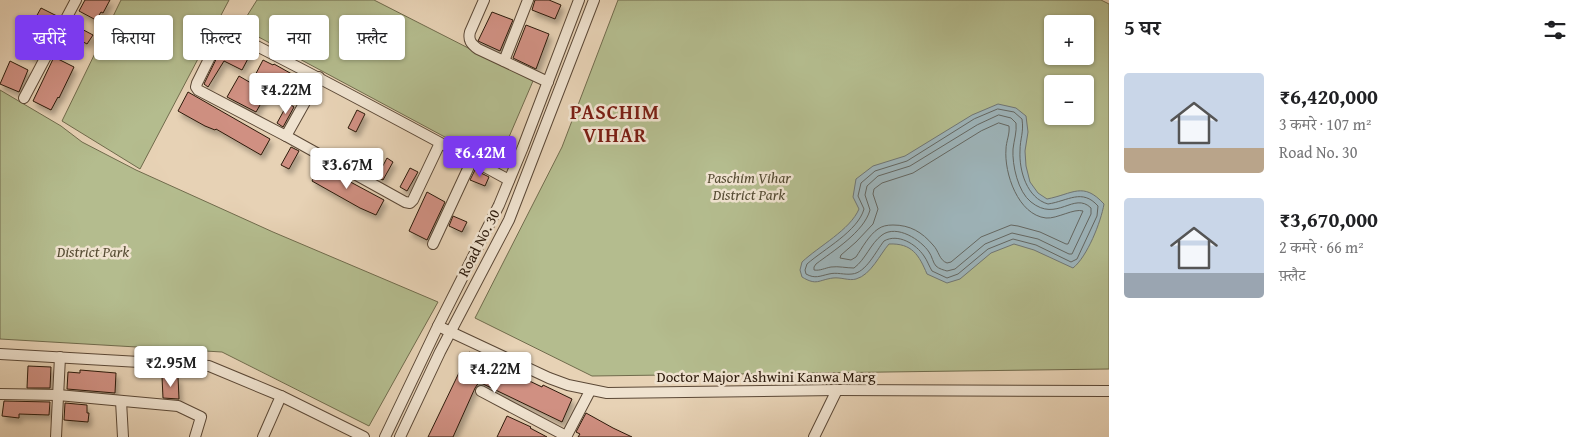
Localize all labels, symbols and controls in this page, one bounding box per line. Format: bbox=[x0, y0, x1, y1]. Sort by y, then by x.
text: 5 घर bbox=[1124, 12, 1160, 43]
chip: खरीदें bbox=[15, 15, 84, 60]
chip: किराया bbox=[94, 15, 173, 60]
chip: फ़िल्टर bbox=[183, 15, 259, 60]
chip: नया bbox=[269, 15, 329, 60]
chip: फ़्लैट bbox=[339, 15, 405, 60]
map controls bbox=[1044, 15, 1094, 125]
button: + bbox=[1044, 15, 1094, 65]
icon: filters bbox=[1541, 16, 1569, 44]
pin: ₹4.22M bbox=[245, 72, 327, 115]
button: − bbox=[1044, 75, 1094, 125]
text: ₹4.22M bbox=[260, 77, 312, 101]
text: ₹6,420,000 bbox=[1279, 81, 1378, 112]
icon: home bbox=[1164, 93, 1224, 153]
district label: PASCHIM VIHAR bbox=[570, 97, 660, 149]
text: 3 कमरे · 107 m² bbox=[1279, 112, 1371, 136]
pin: ₹6.42M bbox=[439, 136, 521, 178]
text: ₹6.42M bbox=[454, 140, 506, 164]
text: Road No. 30 bbox=[1279, 140, 1357, 164]
pin: ₹3.67M bbox=[306, 148, 388, 190]
text: ₹3.67M bbox=[321, 152, 373, 176]
park label: Paschim Vihar District Park bbox=[706, 167, 791, 205]
text: ₹3,670,000 bbox=[1279, 204, 1378, 235]
street label: Road No. 30 bbox=[453, 205, 505, 280]
icon: home bbox=[1164, 218, 1224, 278]
text: 2 कमरे · 66 m² bbox=[1279, 235, 1364, 259]
park label: District Park bbox=[56, 241, 129, 262]
text: फ़्लैट bbox=[1279, 263, 1306, 287]
pin: ₹2.95M bbox=[130, 346, 212, 388]
text: ₹2.95M bbox=[145, 350, 197, 374]
pin: ₹4.22M bbox=[454, 352, 536, 394]
text: ₹4.22M bbox=[469, 356, 521, 380]
street label: Doctor Major Ashwini Kanwa Marg bbox=[657, 366, 876, 387]

